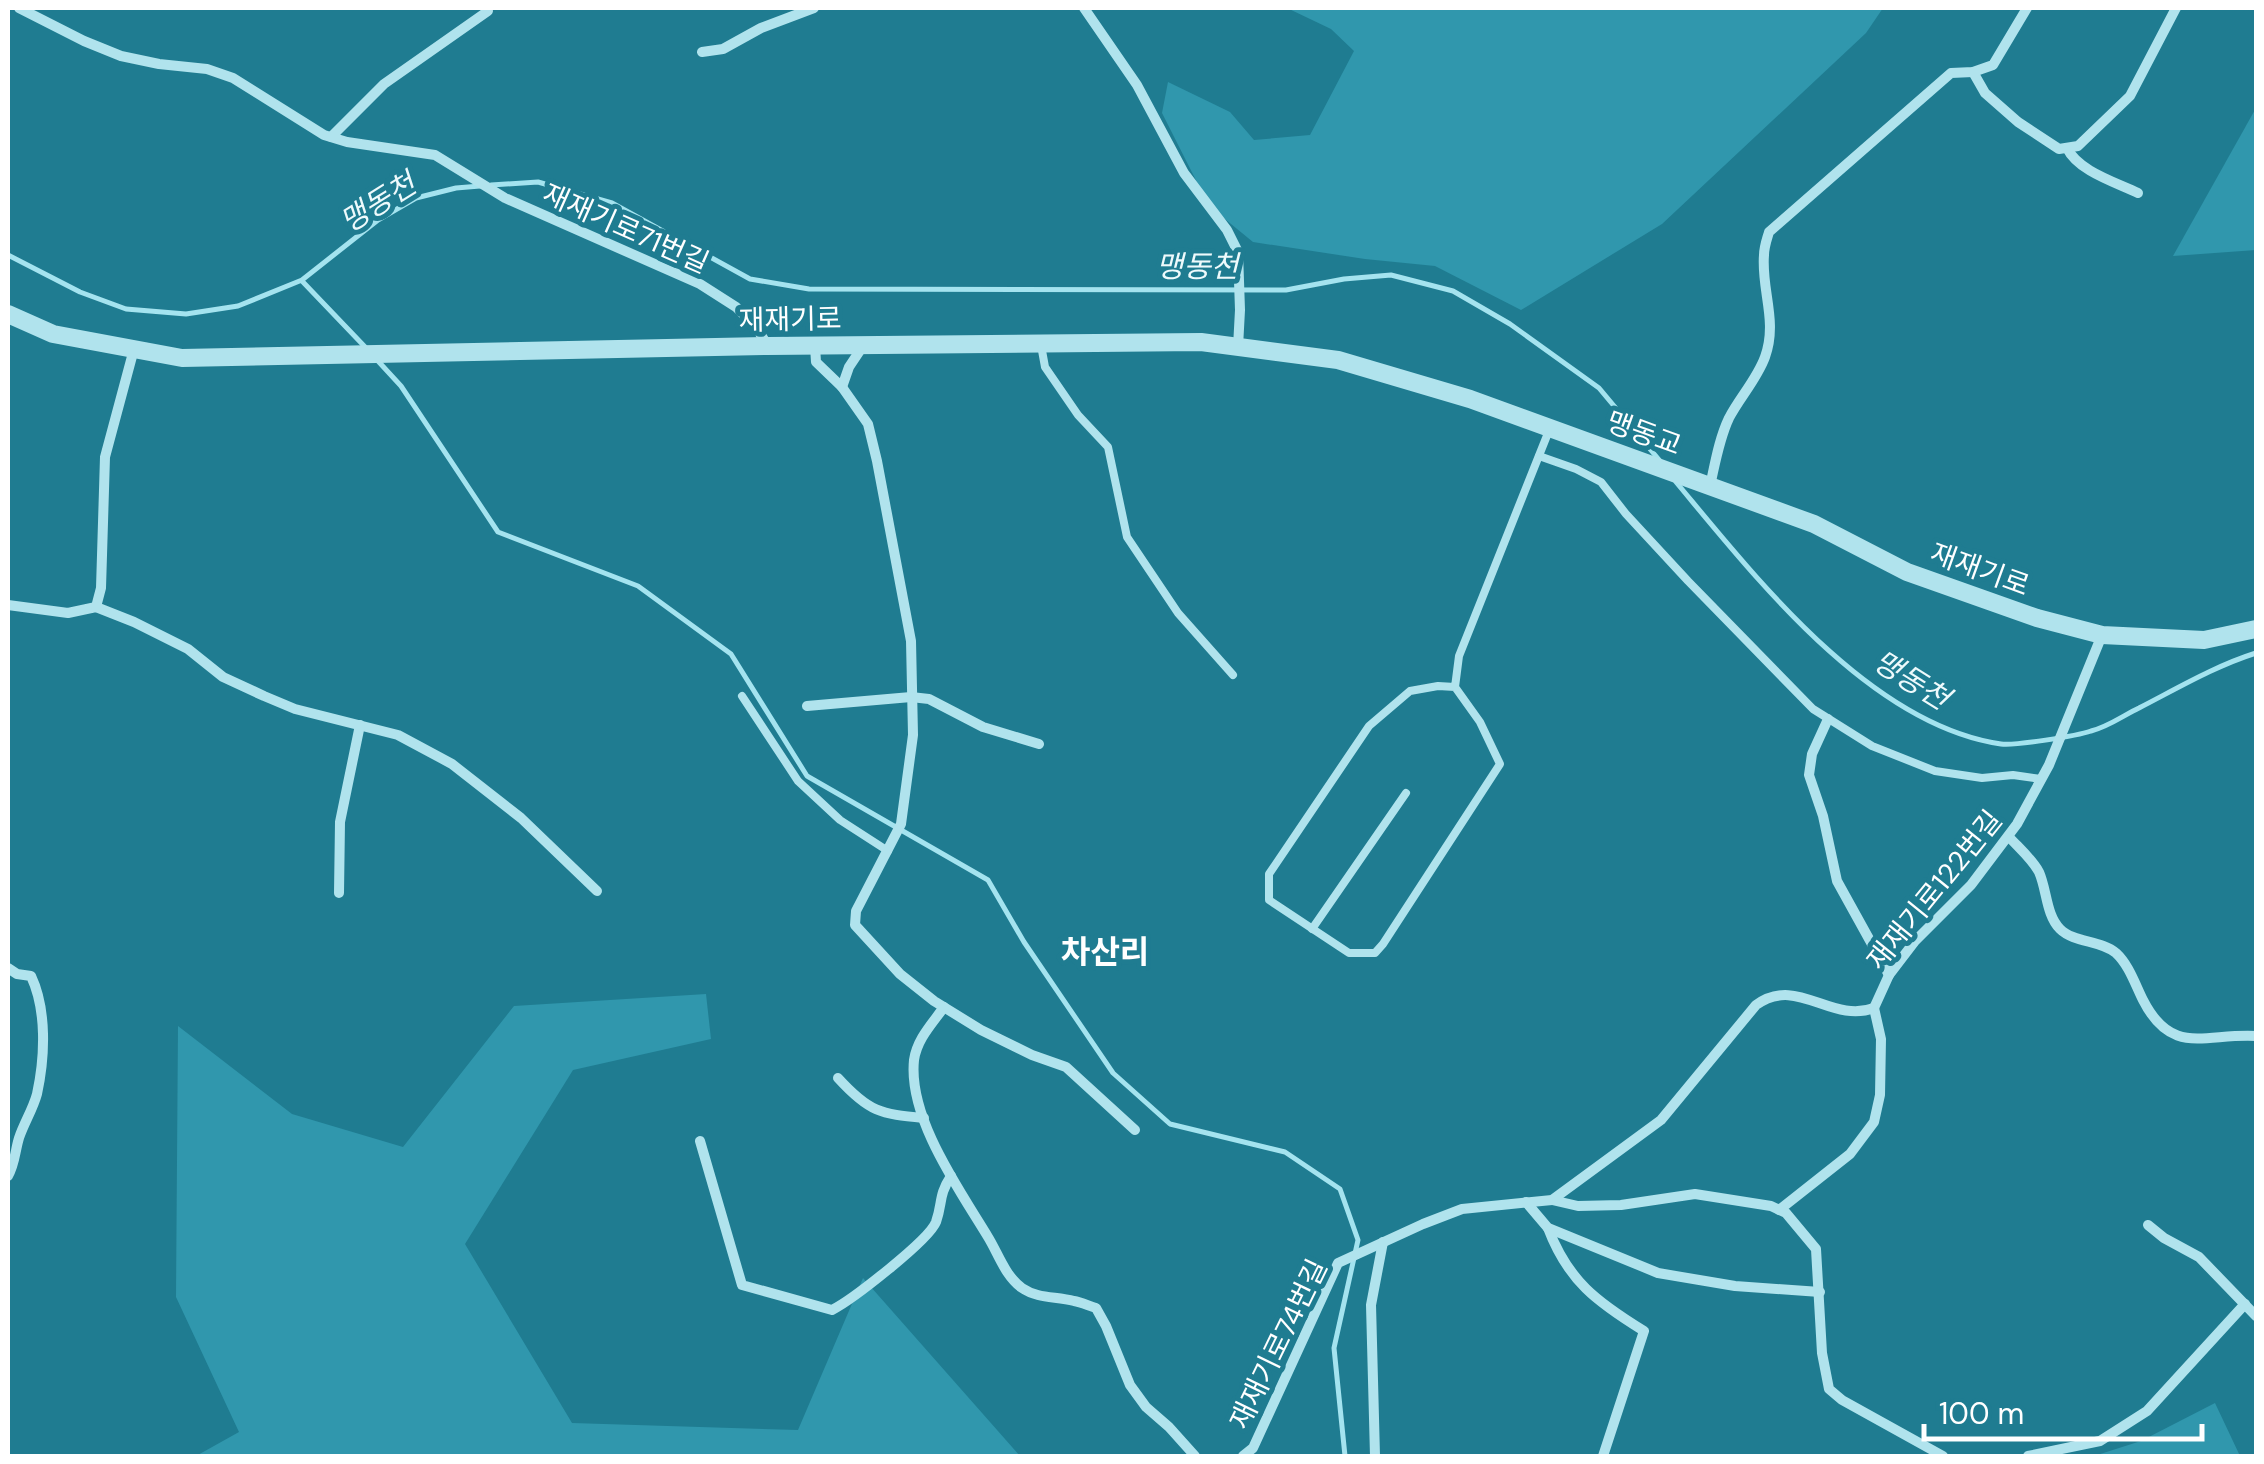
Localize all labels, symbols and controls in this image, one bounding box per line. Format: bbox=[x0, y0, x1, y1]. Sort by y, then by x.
water label: 맹동천 bbox=[332, 162, 426, 241]
street label: 재재기로71번길 bbox=[537, 175, 715, 282]
water label: 맹동천 bbox=[1156, 247, 1242, 286]
street label: 재재기로 bbox=[738, 300, 842, 339]
street label: 맹동교 bbox=[1601, 403, 1686, 464]
street label: 재재기로 bbox=[1925, 534, 2035, 604]
water label: 맹동천 bbox=[1866, 641, 1960, 720]
street label: 재재기로122번길 bbox=[1858, 803, 2010, 978]
district label: 차산리 bbox=[1061, 931, 1149, 973]
street label: 재재기로74번길 bbox=[1221, 1253, 1336, 1435]
scale bar bbox=[1924, 1379, 2202, 1441]
text: 100 m bbox=[1939, 1394, 2024, 1433]

